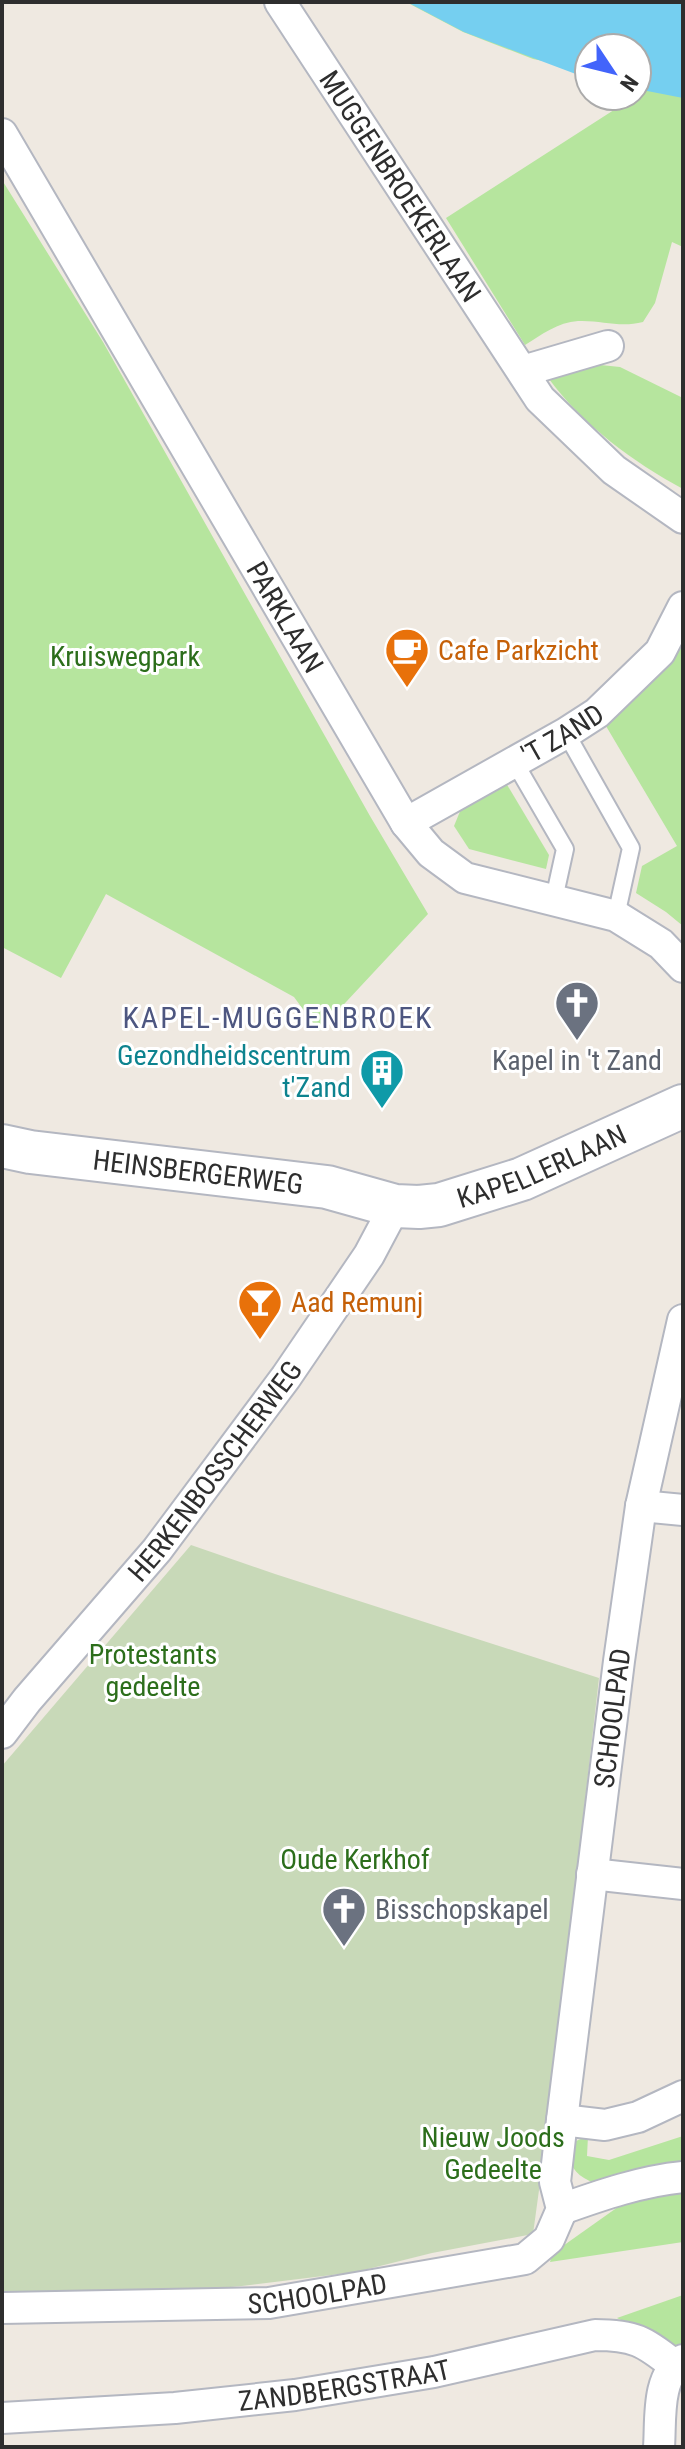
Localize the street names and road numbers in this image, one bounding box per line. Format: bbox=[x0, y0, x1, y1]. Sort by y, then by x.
street label: MUGGENBROEKERLAAN bbox=[312, 65, 488, 308]
street label: PARKLAAN bbox=[239, 556, 330, 679]
street label: 'T ZAND bbox=[516, 697, 610, 772]
street label: KAPELLERLAAN bbox=[453, 1118, 631, 1215]
street label: HEINSBERGERWEG bbox=[91, 1144, 305, 1201]
street label: HERKENBOSSCHERWEG bbox=[121, 1355, 309, 1588]
street label: SCHOOLPAD bbox=[587, 1646, 638, 1790]
street label: SCHOOLPAD bbox=[247, 2267, 389, 2321]
street label: ZANDBERGSTRAAT bbox=[237, 2353, 454, 2418]

